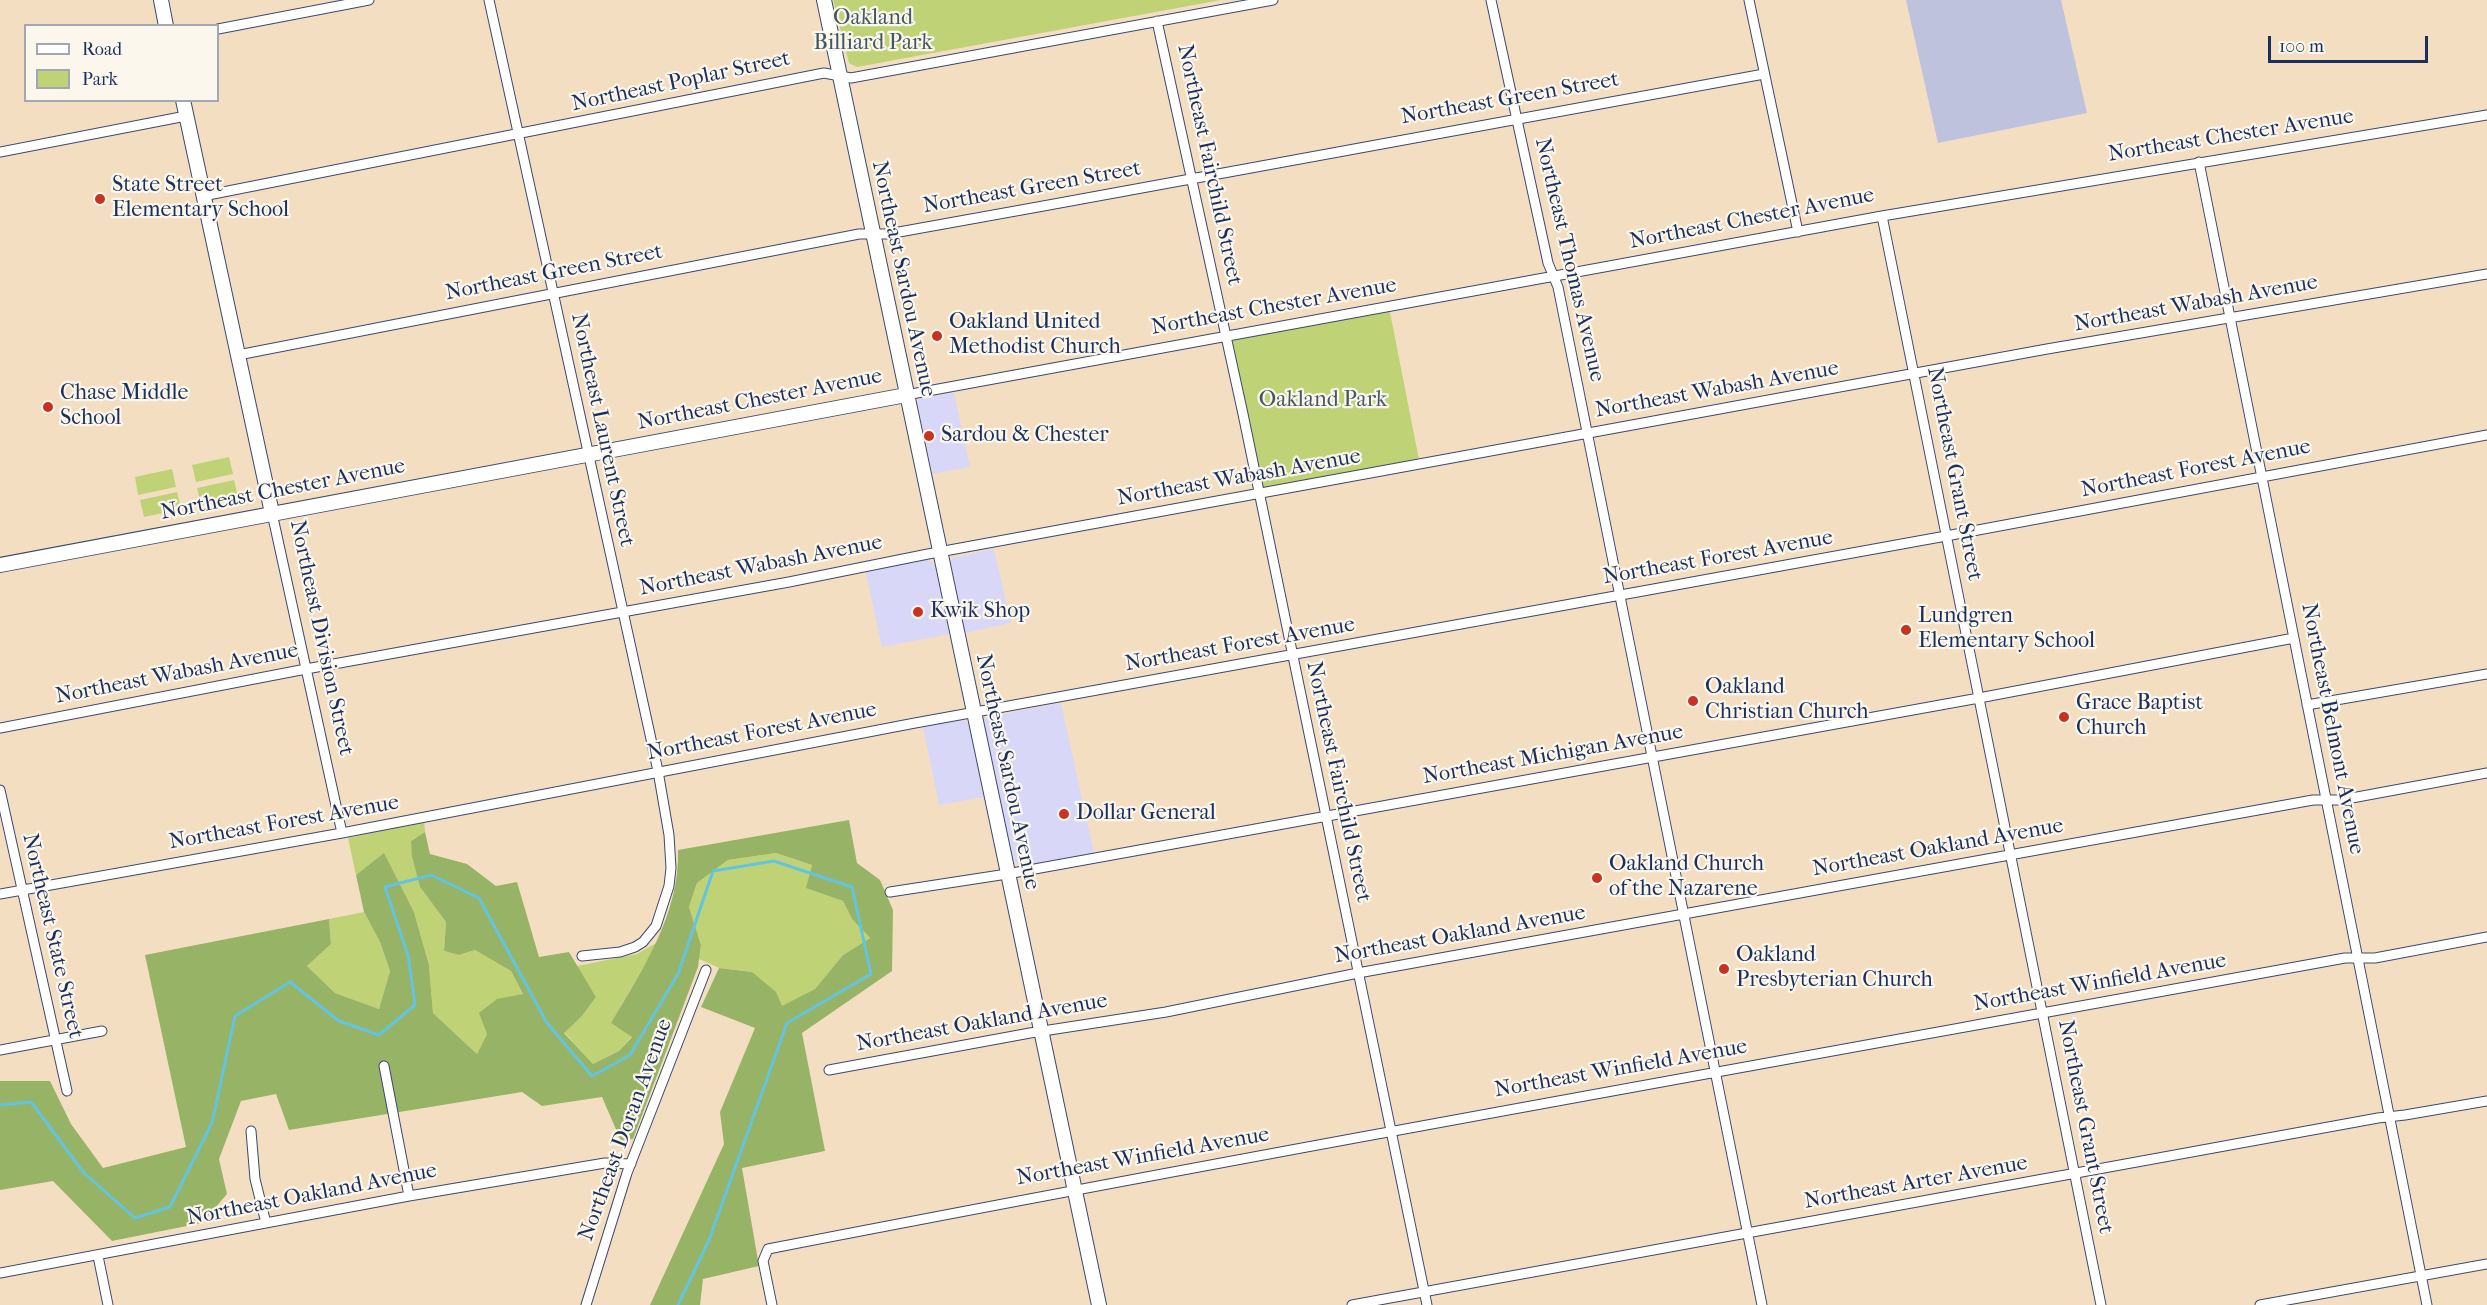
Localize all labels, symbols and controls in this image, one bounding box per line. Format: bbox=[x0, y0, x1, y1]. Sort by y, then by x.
park label: Oakland Billiard Park bbox=[813, 6, 933, 57]
legend bbox=[24, 24, 219, 102]
scale bar bbox=[2271, 24, 2432, 62]
text: 100 m bbox=[2279, 36, 2324, 57]
text: Road bbox=[82, 39, 122, 60]
street label: Northeast Fairchild Street bbox=[1171, 42, 1247, 288]
street label: Northeast Poplar Street bbox=[569, 46, 793, 118]
street label: Northeast Green Street bbox=[1399, 67, 1621, 131]
text: Park bbox=[82, 69, 118, 90]
street label: Northeast Chester Avenue bbox=[2106, 104, 2356, 168]
street label: Northeast Thomas Avenue bbox=[1528, 135, 1610, 385]
street label: Northeast Green Street bbox=[921, 156, 1143, 220]
street label: Northeast Sardou Avenue bbox=[865, 159, 941, 399]
place label: State Street Elementary School bbox=[112, 173, 289, 224]
street label: Northeast Chester Avenue bbox=[1628, 182, 1876, 256]
marker: State Street Elementary School bbox=[93, 192, 107, 206]
street label: Northeast Green Street bbox=[443, 239, 665, 307]
street label: Northeast Wabash Avenue bbox=[2072, 270, 2320, 338]
street label: Northeast Chester Avenue bbox=[1149, 272, 1399, 342]
place label: Oakland United Methodist Church bbox=[949, 310, 1121, 362]
street label: Northeast Laurent Street bbox=[564, 311, 640, 549]
marker: Oakland United Methodist Church bbox=[930, 329, 944, 343]
street label: Northeast Wabash Avenue bbox=[1593, 356, 1841, 424]
street label: Northeast Chester Avenue bbox=[636, 363, 884, 437]
street label: Northeast Grant Street bbox=[1920, 365, 1988, 583]
place label: Chase Middle School bbox=[60, 381, 188, 433]
park label: Oakland Park bbox=[1259, 388, 1387, 414]
marker: Chase Middle School bbox=[41, 400, 55, 414]
place label: Sardou & Chester bbox=[941, 423, 1109, 449]
marker: Sardou & Chester bbox=[922, 429, 936, 443]
street label: Northeast Forest Avenue bbox=[2079, 434, 2313, 504]
street label: Northeast Wabash Avenue bbox=[1115, 444, 1363, 512]
street label: Northeast Chester Avenue bbox=[159, 453, 407, 527]
street label: Northeast Division Street bbox=[283, 518, 359, 758]
street label: Northeast Forest Avenue bbox=[1601, 525, 1835, 591]
street label: Northeast Wabash Avenue bbox=[637, 530, 885, 602]
place label: Kwik Shop bbox=[930, 599, 1030, 625]
street label: Northeast Belmont Avenue bbox=[2295, 601, 2369, 857]
place label: Lundgren Elementary School bbox=[1918, 604, 2095, 656]
marker: Kwik Shop bbox=[911, 605, 925, 619]
street label: Northeast Forest Avenue bbox=[1123, 612, 1357, 678]
marker: Lundgren Elementary School bbox=[1899, 623, 1913, 637]
street label: Northeast Wabash Avenue bbox=[53, 638, 301, 710]
street label: Northeast Sardou Avenue bbox=[969, 652, 1045, 892]
street label: Northeast Fairchild Street bbox=[1300, 659, 1376, 905]
place label: Oakland Christian Church bbox=[1705, 675, 1869, 726]
place label: Grace Baptist Church bbox=[2076, 691, 2203, 742]
marker: Oakland Christian Church bbox=[1686, 694, 1700, 708]
street label: Northeast Forest Avenue bbox=[645, 697, 879, 767]
marker: Grace Baptist Church bbox=[2057, 710, 2071, 724]
street label: Northeast Michigan Avenue bbox=[1421, 719, 1685, 791]
street label: Northeast Forest Avenue bbox=[167, 790, 401, 856]
place label: Dollar General bbox=[1076, 801, 1216, 827]
marker: Dollar General bbox=[1057, 807, 1071, 821]
street label: Northeast Oakland Avenue bbox=[1811, 813, 2065, 883]
street label: Northeast State Street bbox=[16, 831, 88, 1041]
place label: Oakland Church of the Nazarene bbox=[1609, 852, 1764, 903]
marker: Oakland Church of the Nazarene bbox=[1590, 871, 1604, 885]
street label: Northeast Oakland Avenue bbox=[1333, 900, 1587, 970]
place label: Oakland Presbyterian Church bbox=[1736, 943, 1933, 994]
street label: Northeast Winfield Avenue bbox=[1972, 948, 2228, 1018]
marker: Oakland Presbyterian Church bbox=[1717, 962, 1731, 976]
street label: Northeast Oakland Avenue bbox=[855, 988, 1109, 1058]
street label: Northeast Doran Avenue bbox=[574, 1015, 678, 1245]
street label: Northeast Grant Street bbox=[2051, 1018, 2119, 1236]
street label: Northeast Winfield Avenue bbox=[1493, 1034, 1749, 1104]
street label: Northeast Winfield Avenue bbox=[1015, 1122, 1271, 1192]
street label: Northeast Arter Avenue bbox=[1802, 1150, 2030, 1216]
street label: Northeast Oakland Avenue bbox=[185, 1158, 439, 1232]

